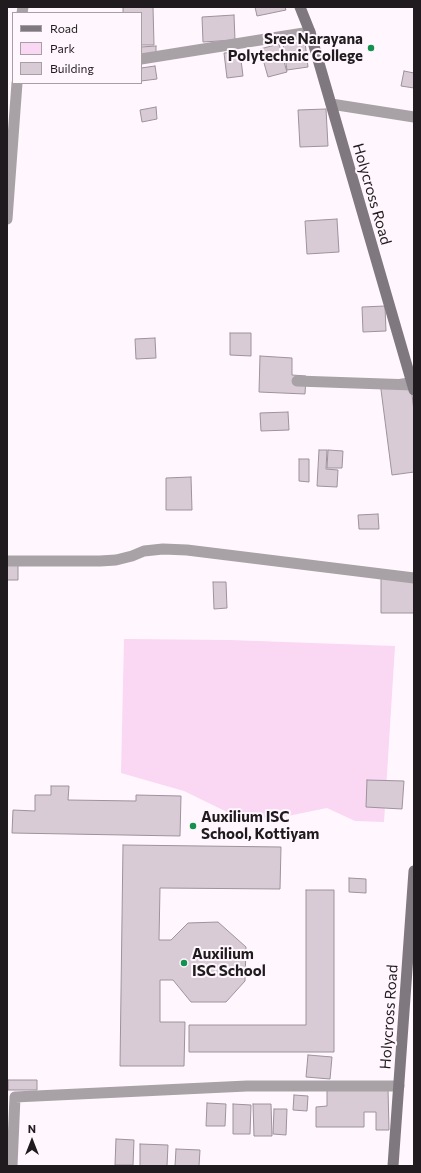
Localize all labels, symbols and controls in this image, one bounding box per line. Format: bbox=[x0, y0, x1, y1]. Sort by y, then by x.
legend bbox=[12, 12, 142, 84]
text: Road bbox=[50, 21, 78, 35]
place label: Sree Narayana Polytechnic College bbox=[228, 30, 363, 65]
text: Park bbox=[50, 41, 75, 55]
marker: Sree Narayana Polytechnic College bbox=[366, 43, 376, 53]
text: Building bbox=[50, 61, 94, 75]
street label: Holycross Road bbox=[349, 141, 395, 247]
place label: Auxilium ISC School, Kottiyam bbox=[201, 808, 319, 843]
marker: Auxilium ISC School, Kottiyam bbox=[188, 821, 198, 831]
place label: Auxilium ISC School bbox=[192, 945, 266, 980]
marker: Auxilium ISC School bbox=[179, 958, 189, 968]
street label: Holycross Road bbox=[376, 964, 402, 1070]
north arrow bbox=[12, 1121, 52, 1161]
text: N bbox=[28, 1122, 36, 1135]

